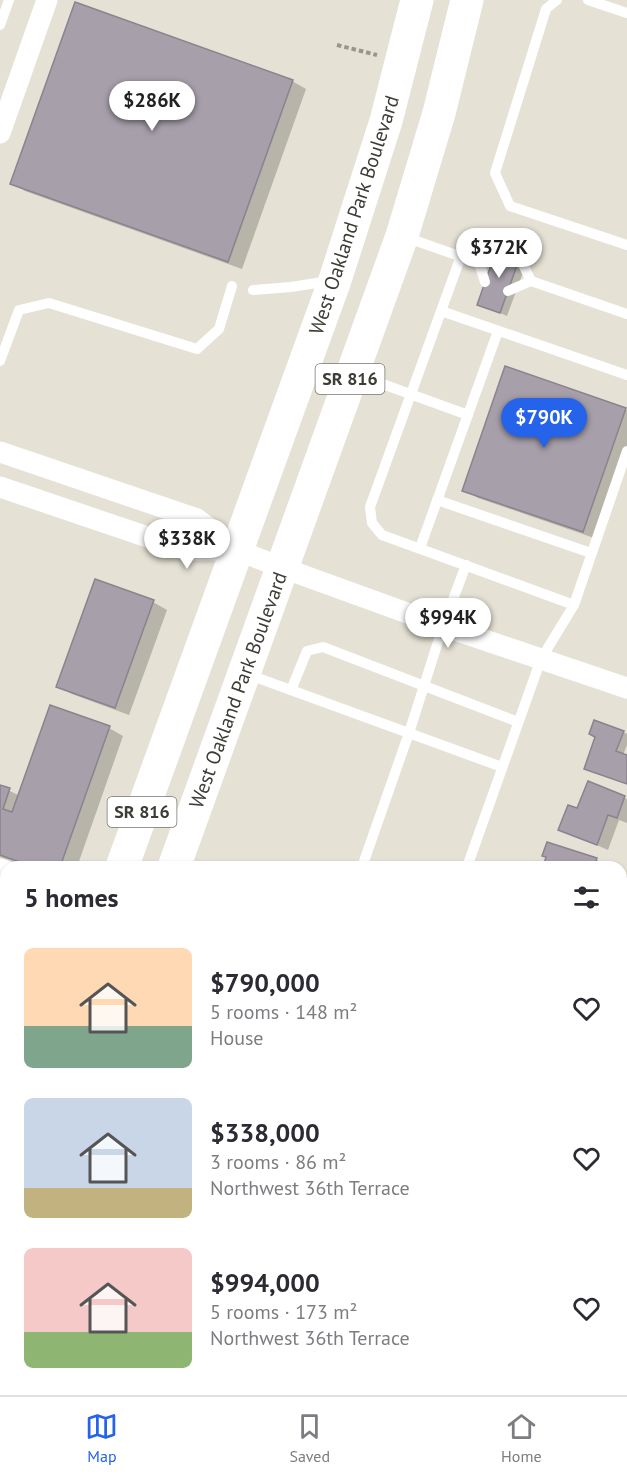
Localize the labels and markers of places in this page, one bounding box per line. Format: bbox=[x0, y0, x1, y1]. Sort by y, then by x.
pin: $286K bbox=[110, 81, 194, 132]
pin: $372K bbox=[457, 228, 541, 279]
pin: $790K bbox=[502, 398, 586, 449]
pin: $338K bbox=[145, 519, 229, 570]
pin: $994K bbox=[406, 598, 490, 649]

